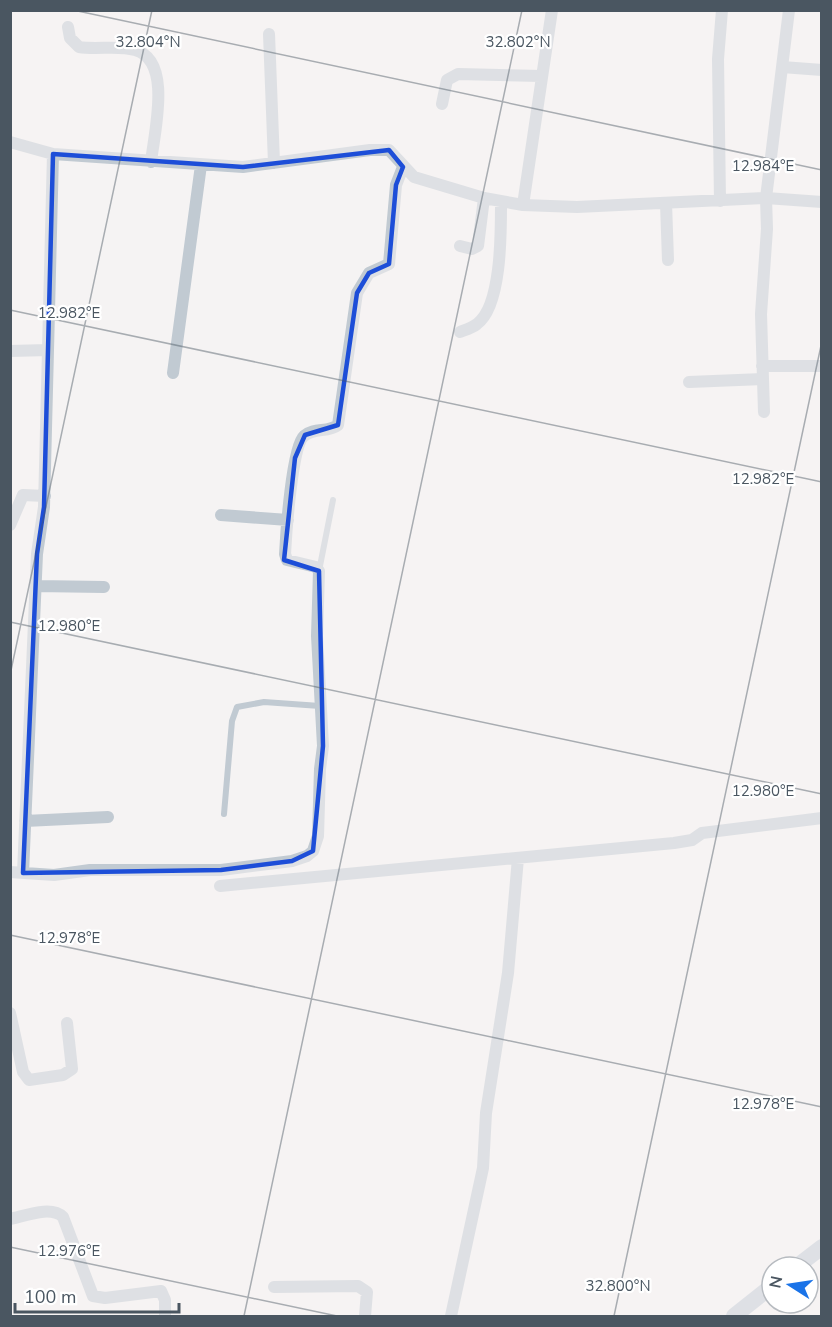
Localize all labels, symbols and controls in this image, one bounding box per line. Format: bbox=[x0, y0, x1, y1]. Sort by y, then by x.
text: 32.804°N bbox=[115, 32, 181, 52]
text: 32.802°N bbox=[485, 32, 551, 52]
text: 12.984°E bbox=[732, 156, 794, 176]
text: 12.982°E bbox=[38, 303, 100, 323]
text: 12.982°E bbox=[732, 469, 794, 489]
text: 12.980°E bbox=[38, 616, 100, 636]
text: 12.980°E bbox=[732, 781, 794, 801]
text: 12.978°E bbox=[38, 928, 100, 948]
text: 12.978°E bbox=[732, 1094, 794, 1114]
text: 12.976°E bbox=[38, 1241, 100, 1261]
north arrow bbox=[760, 1255, 820, 1315]
text: N bbox=[764, 1274, 788, 1290]
scale bar bbox=[15, 1276, 178, 1314]
text: 32.800°N bbox=[585, 1276, 651, 1296]
text: 100 m bbox=[24, 1285, 76, 1309]

